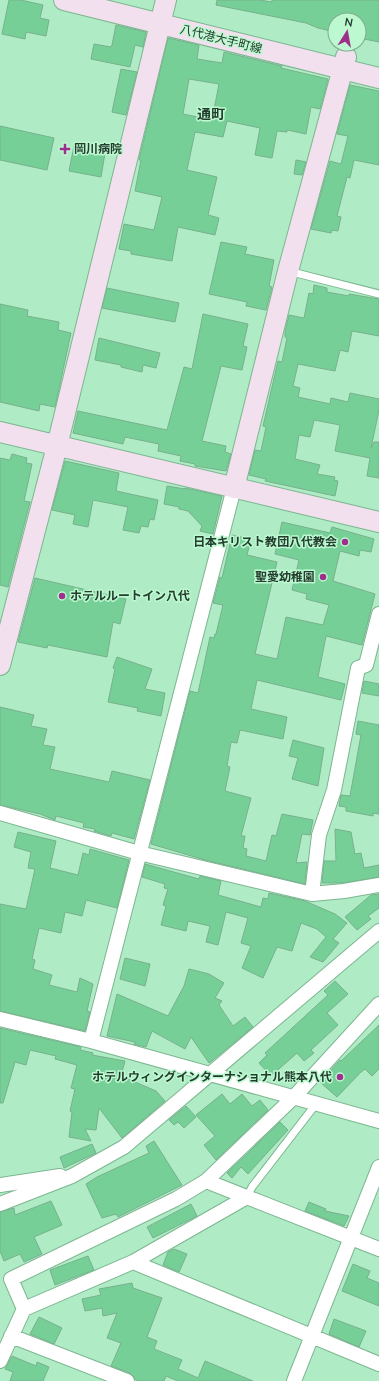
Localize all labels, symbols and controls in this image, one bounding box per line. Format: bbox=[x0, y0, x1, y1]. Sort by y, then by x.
north arrow bbox=[327, 12, 367, 52]
text: N bbox=[343, 15, 354, 31]
street label: 八代港大手町線 bbox=[178, 21, 264, 57]
district label: 通町 bbox=[197, 105, 225, 124]
place label: 岡川病院 bbox=[74, 141, 122, 157]
marker: 岡川病院 bbox=[59, 143, 71, 155]
place label: 日本キリスト教団八代教会 bbox=[193, 534, 337, 550]
marker: 日本キリスト教団八代教会 bbox=[340, 537, 350, 547]
place label: 聖愛幼稚園 bbox=[255, 569, 315, 585]
marker: 聖愛幼稚園 bbox=[318, 572, 328, 582]
place label: ホテルルートイン八代 bbox=[70, 588, 190, 604]
marker: ホテルルートイン八代 bbox=[57, 591, 67, 601]
place label: ホテルウィングインターナショナル熊本八代 bbox=[92, 1069, 332, 1085]
marker: ホテルウィングインターナショナル熊本八代 bbox=[335, 1072, 345, 1082]

